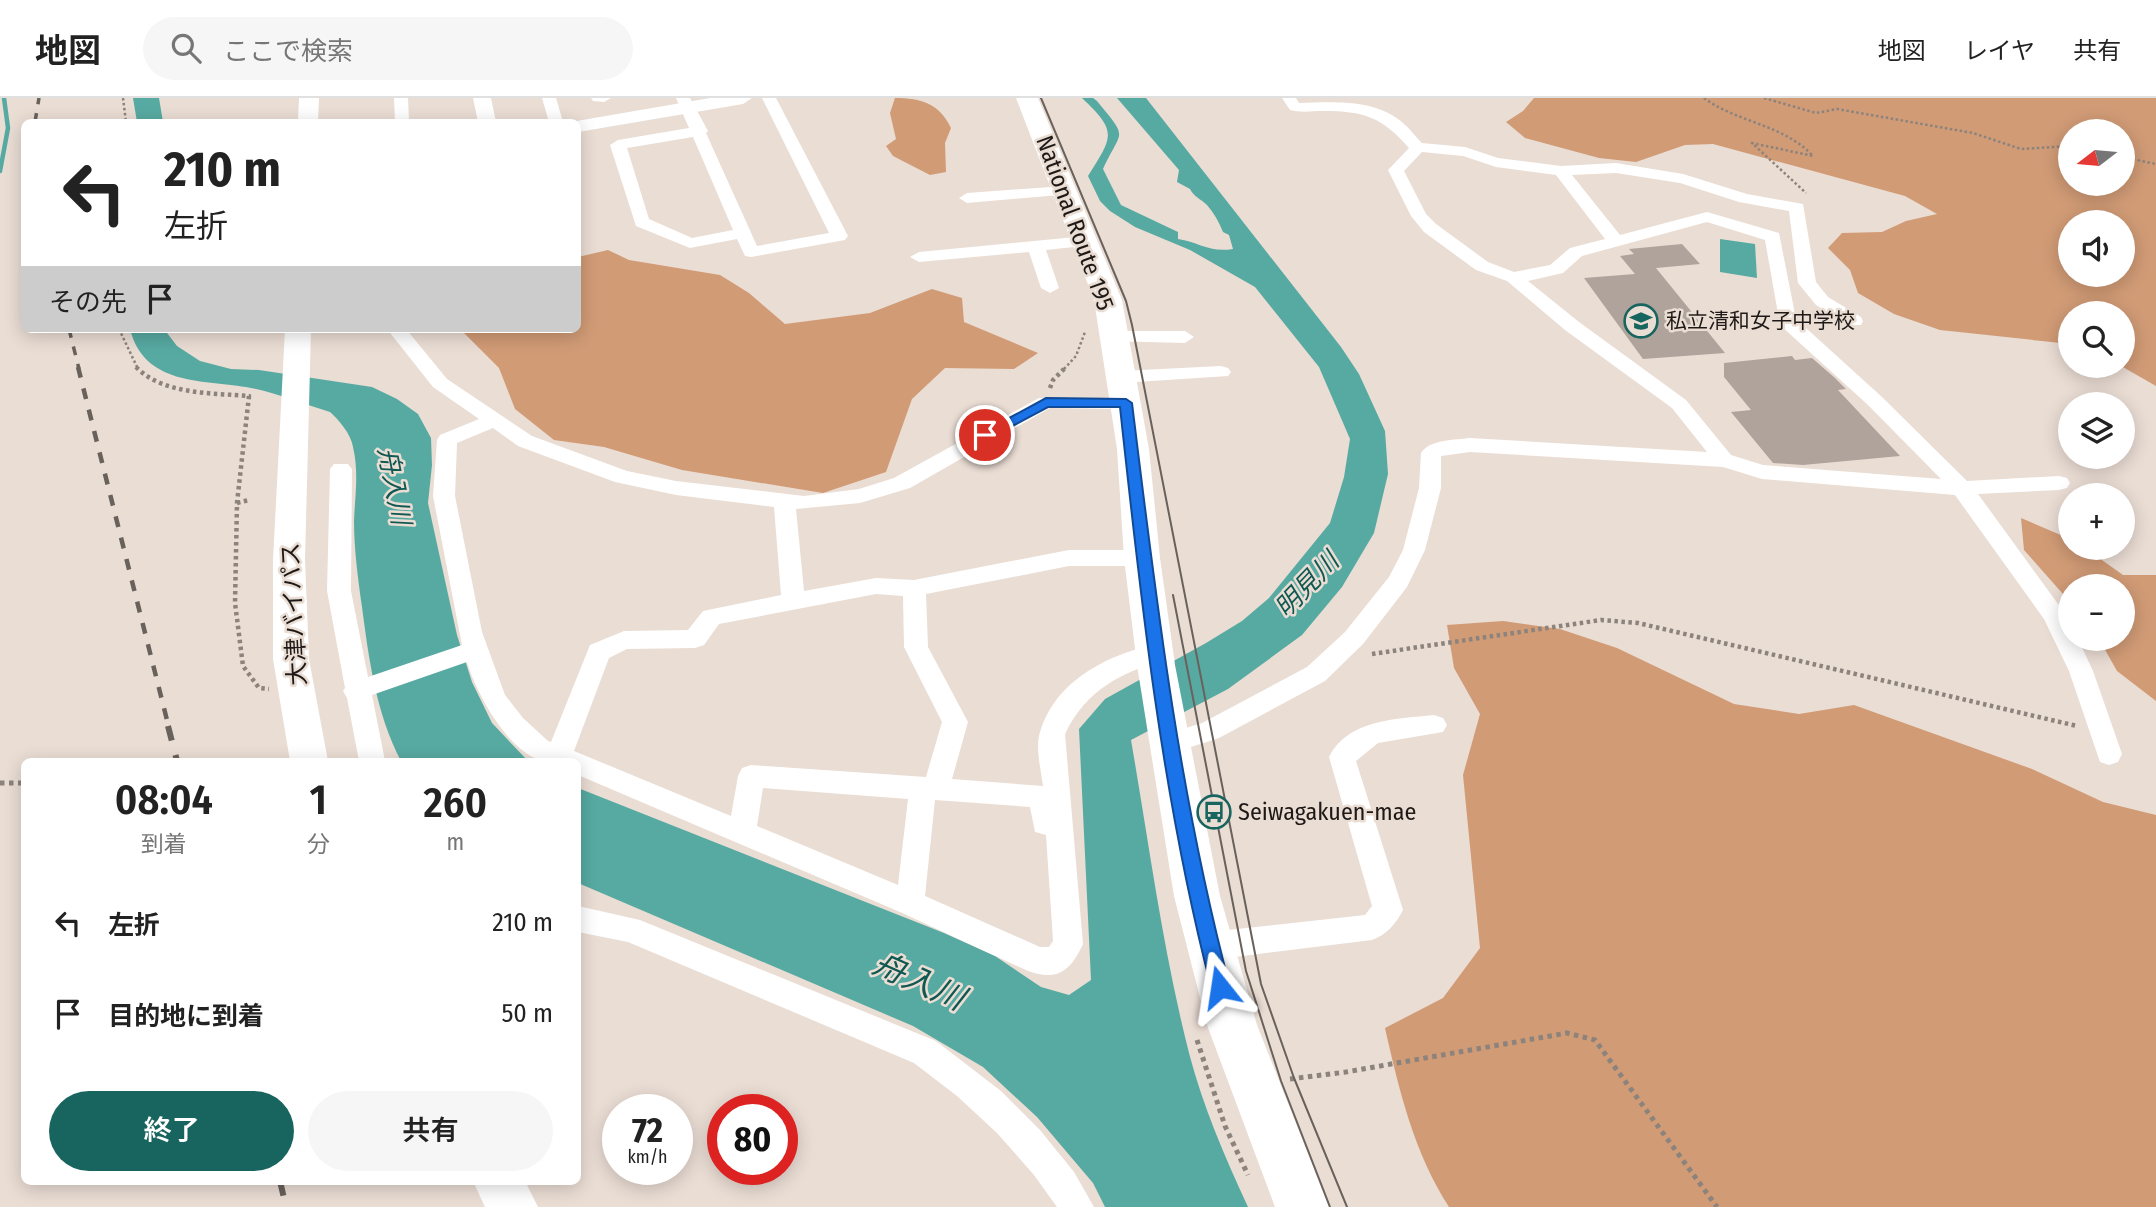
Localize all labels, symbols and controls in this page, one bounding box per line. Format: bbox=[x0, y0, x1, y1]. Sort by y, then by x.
search box bbox=[143, 17, 633, 80]
icon: search bbox=[167, 29, 205, 67]
text: 地図 bbox=[35, 31, 101, 71]
text: ここで検索 bbox=[223, 36, 353, 67]
text: 地図 bbox=[1878, 37, 1926, 65]
text: レイヤ bbox=[1964, 37, 2035, 65]
text: 共有 bbox=[2073, 37, 2121, 65]
north arrow bbox=[2058, 119, 2135, 196]
map controls bbox=[2058, 119, 2135, 651]
street label: National Route 195 bbox=[1030, 132, 1120, 314]
text: 210 m bbox=[164, 140, 281, 199]
icon: left bbox=[49, 147, 140, 238]
text: 左折 bbox=[164, 207, 228, 245]
button: sound bbox=[2058, 210, 2135, 287]
icon: arrive bbox=[141, 280, 179, 318]
text: その先 bbox=[49, 287, 127, 318]
button: search bbox=[2058, 301, 2135, 378]
school or university icon: 私立清和女子中学校 bbox=[1622, 302, 1660, 340]
place label: 私立清和女子中学校 bbox=[1666, 308, 1855, 334]
button: layers bbox=[2058, 392, 2135, 469]
pin bbox=[955, 405, 1015, 465]
icon: arrive bbox=[966, 416, 1004, 454]
water label: 舟入川 bbox=[371, 445, 417, 530]
button: + bbox=[2058, 483, 2135, 560]
street label: 大津バイパス bbox=[276, 542, 312, 686]
water label: 明見川 bbox=[1269, 544, 1347, 624]
button: − bbox=[2058, 574, 2135, 651]
text: 08:04 bbox=[115, 775, 213, 825]
text: 1 bbox=[309, 775, 327, 825]
text: 260 bbox=[424, 778, 487, 828]
bus stop icon: Seiwagakuen-mae bbox=[1195, 793, 1233, 831]
place label: Seiwagakuen-mae bbox=[1238, 798, 1416, 826]
text: m bbox=[447, 828, 464, 856]
text: 到着 bbox=[141, 830, 187, 858]
text: 分 bbox=[307, 830, 330, 858]
icon: left bbox=[49, 904, 87, 942]
text: 210 m bbox=[492, 907, 553, 938]
text: 左折 bbox=[108, 910, 160, 941]
water label: 舟入川 bbox=[867, 944, 973, 1019]
position arrow bbox=[1183, 950, 1257, 1024]
icon: arrive bbox=[49, 995, 87, 1033]
text: 50 m bbox=[501, 998, 553, 1029]
text: 目的地に到着 bbox=[108, 1001, 264, 1032]
button: 終了 bbox=[49, 1091, 294, 1171]
button: 共有 bbox=[308, 1091, 553, 1171]
speed limit sign: 80 bbox=[707, 1094, 798, 1185]
text: 72 bbox=[632, 1109, 663, 1151]
text: km/h bbox=[627, 1146, 668, 1168]

